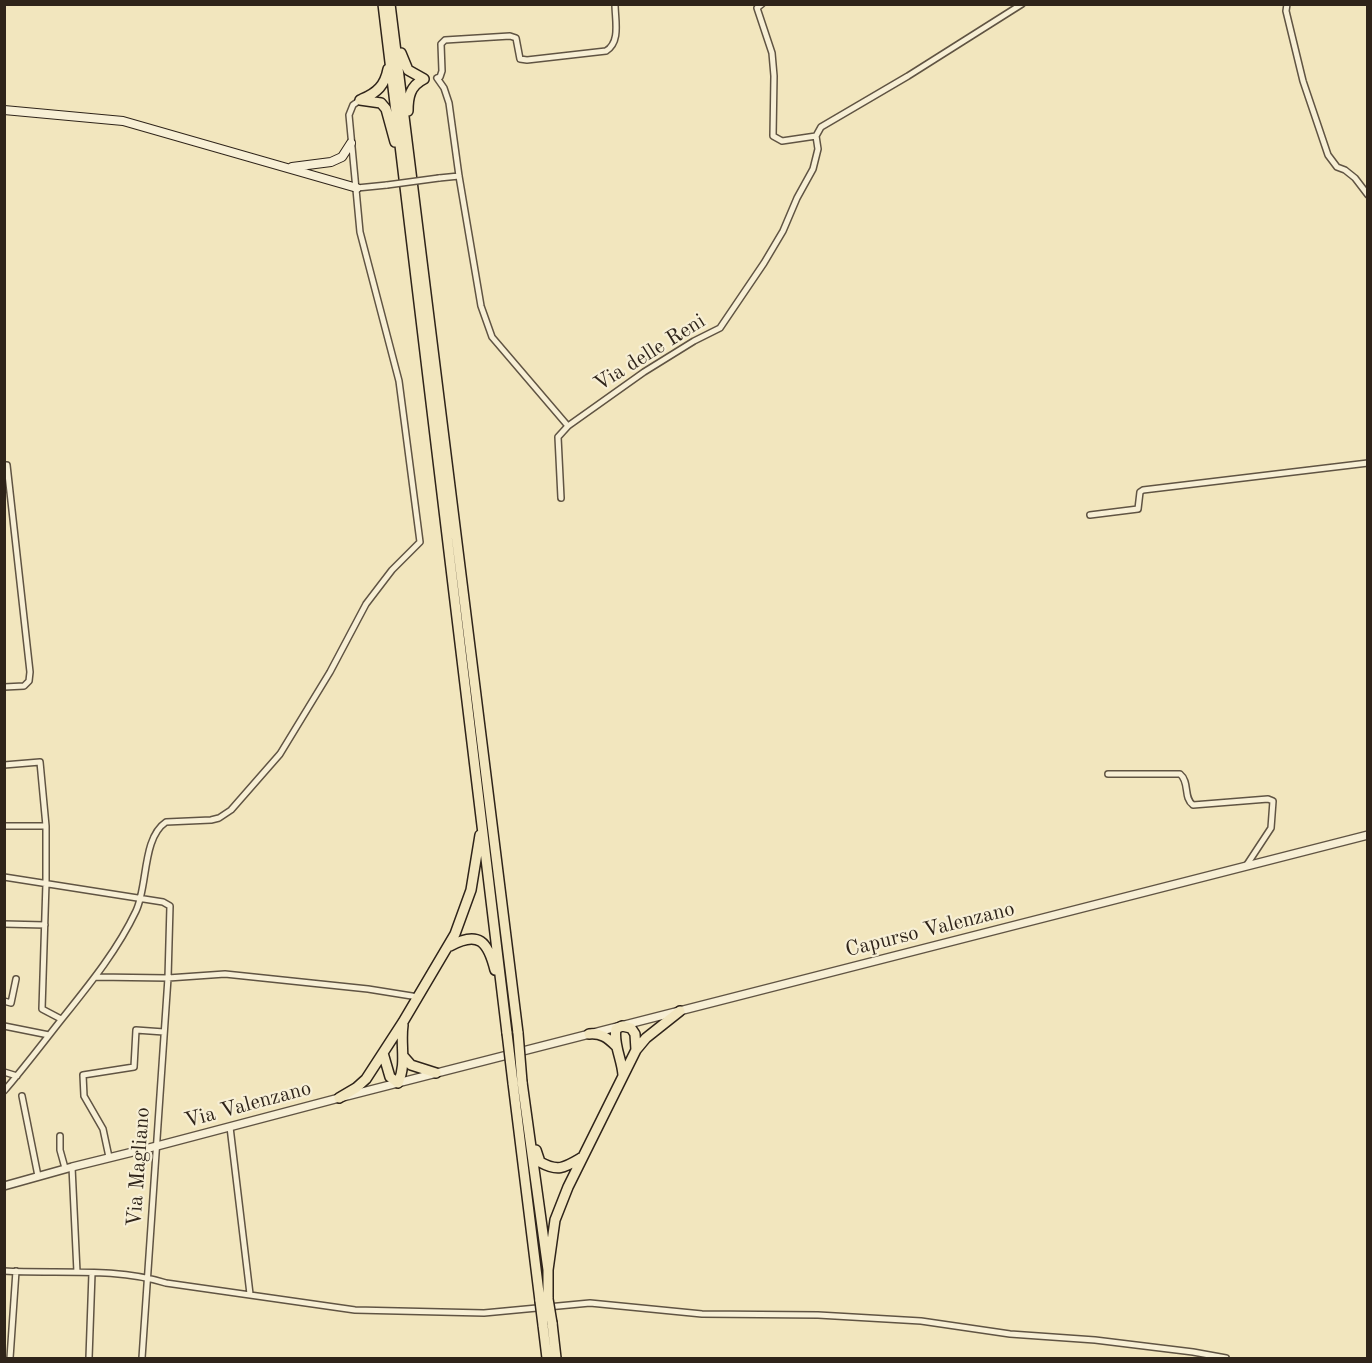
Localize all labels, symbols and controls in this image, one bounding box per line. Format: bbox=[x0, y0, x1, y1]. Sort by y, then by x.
street label: Via delle Reni bbox=[590, 309, 710, 397]
street label: Capurso Valenzano bbox=[843, 897, 1017, 963]
street label: Via Valenzano bbox=[182, 1076, 314, 1134]
street label: Via Magliano bbox=[122, 1106, 156, 1228]

